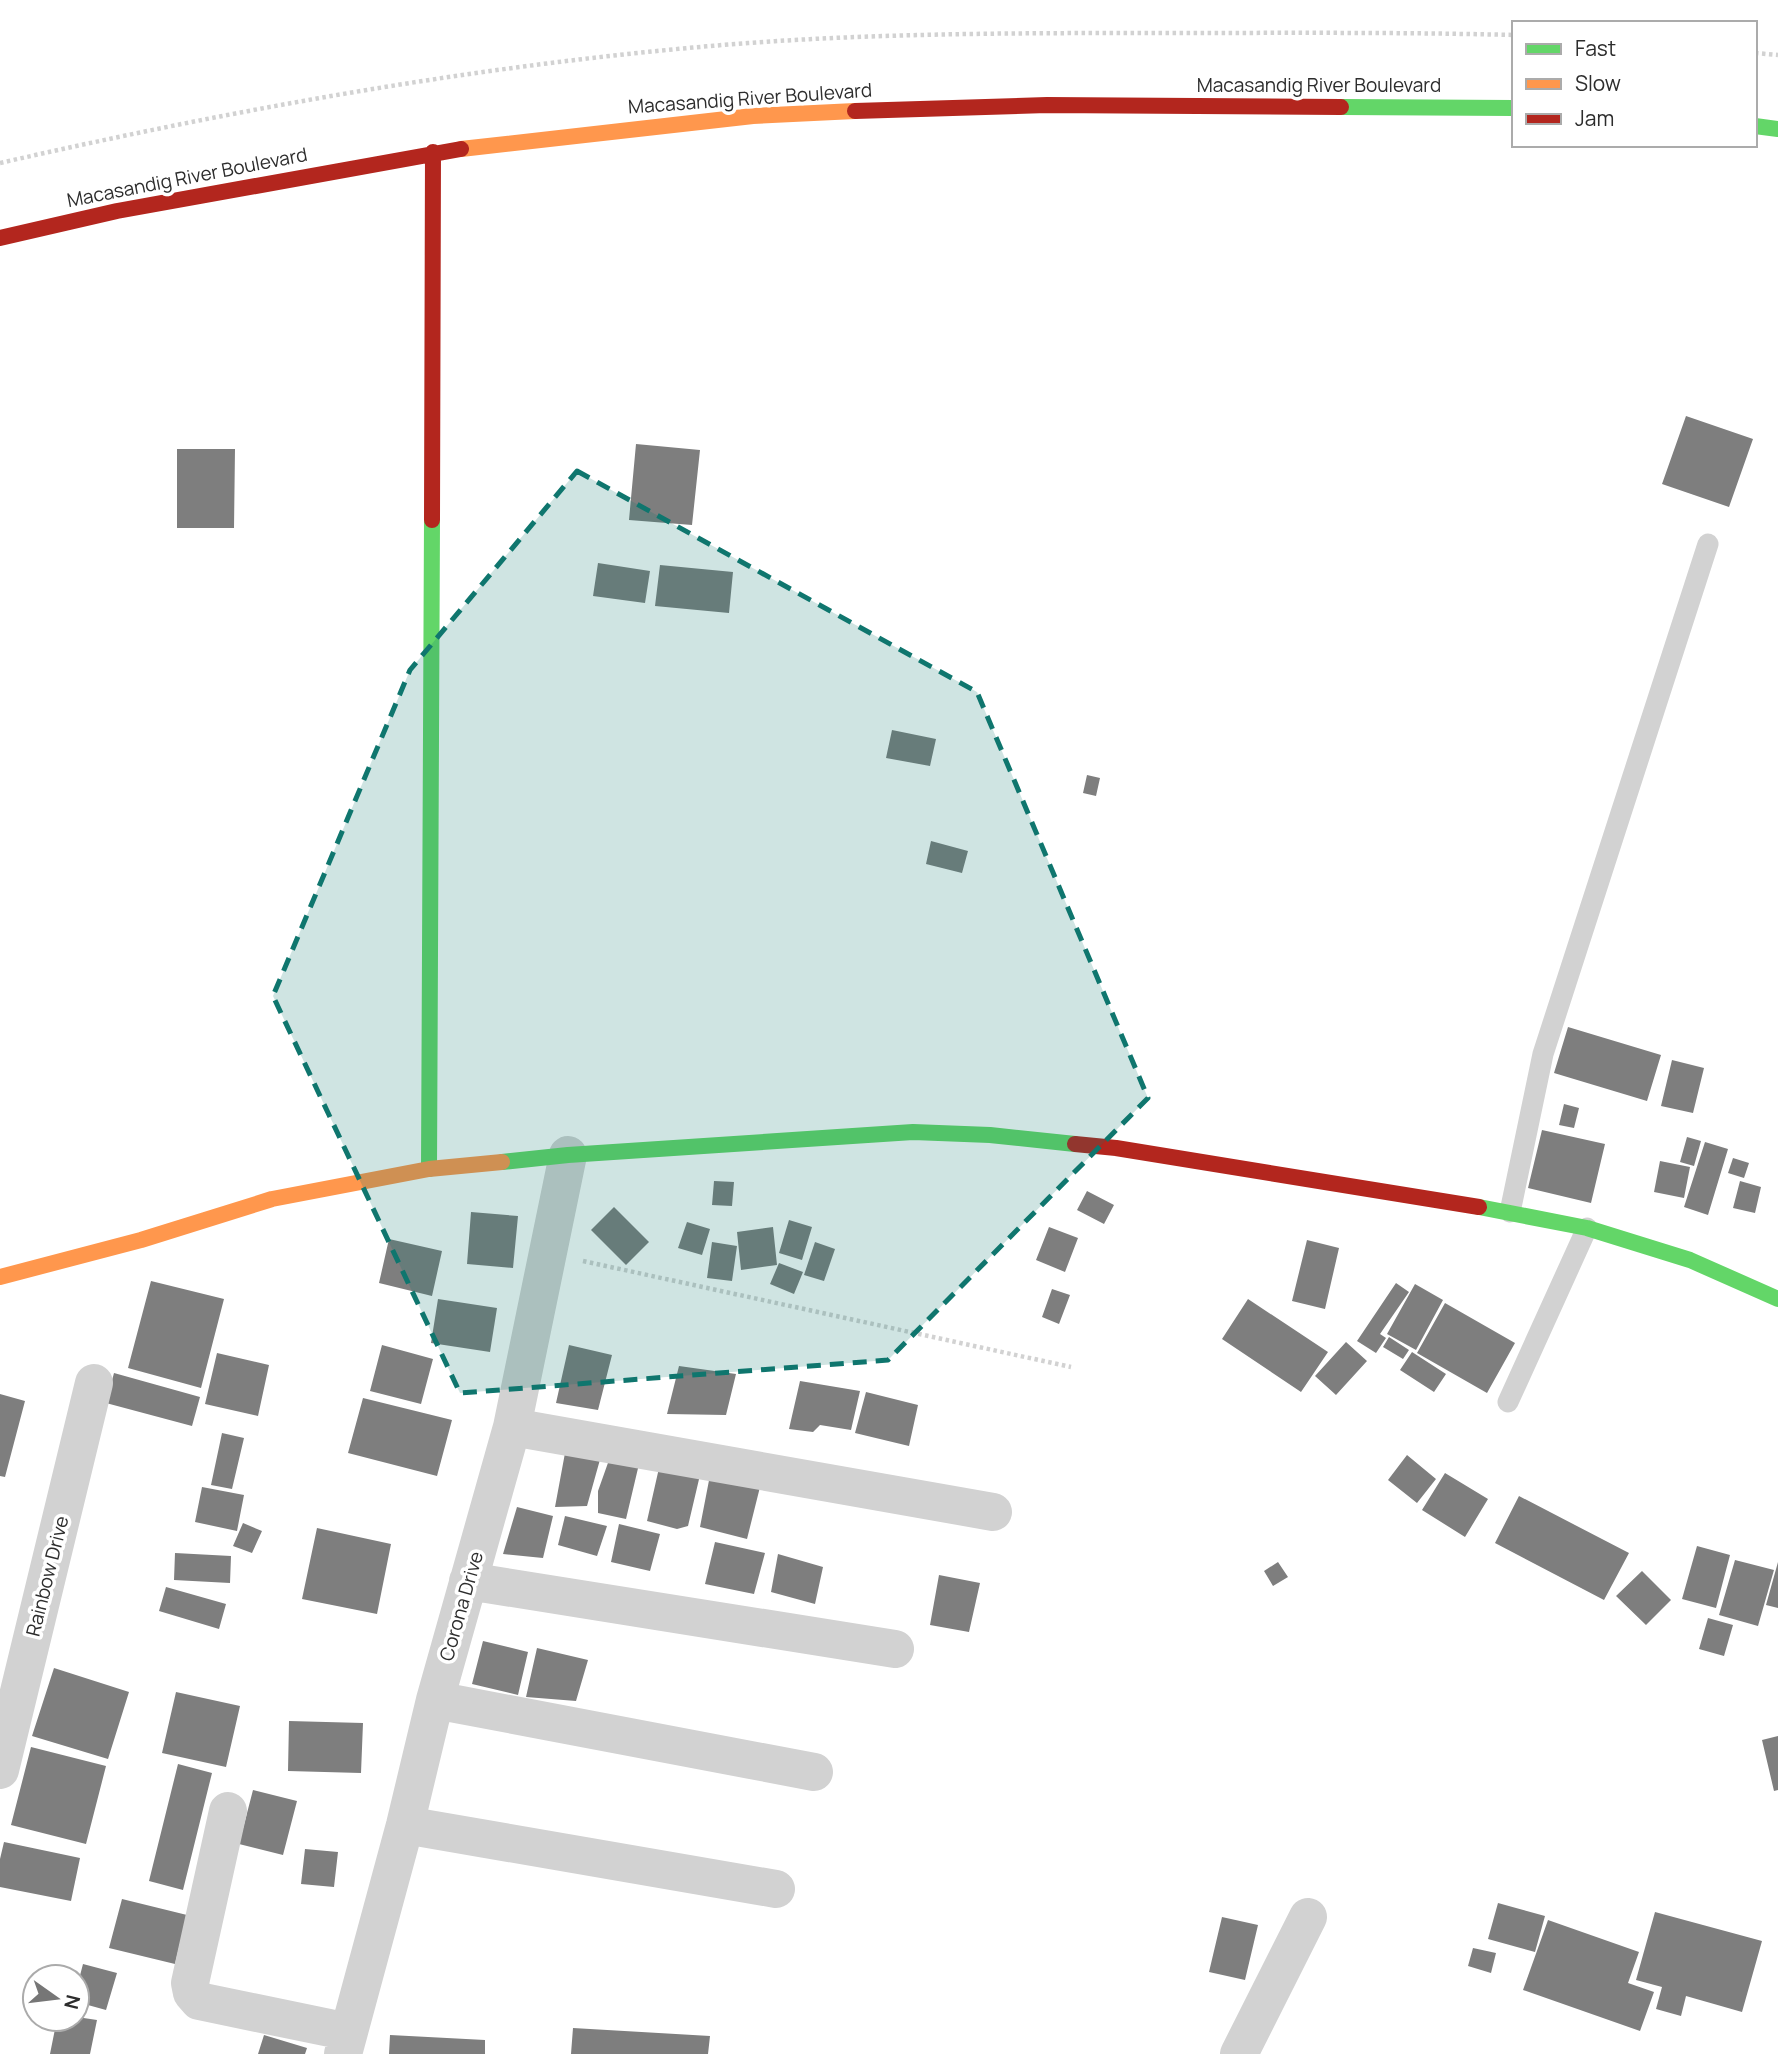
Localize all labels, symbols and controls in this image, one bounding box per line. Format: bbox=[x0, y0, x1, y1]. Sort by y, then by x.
legend bbox=[1512, 21, 1757, 147]
text: Fast bbox=[1575, 34, 1616, 62]
text: Slow bbox=[1575, 69, 1621, 97]
street label: Macasandig River Boulevard bbox=[1197, 72, 1441, 98]
street label: Macasandig River Boulevard bbox=[627, 77, 873, 119]
text: Jam bbox=[1575, 104, 1614, 132]
street label: Macasandig River Boulevard bbox=[65, 141, 309, 213]
street label: Rainbow Drive bbox=[19, 1513, 75, 1639]
street label: Corona Drive bbox=[433, 1548, 489, 1664]
north arrow bbox=[21, 1963, 91, 2033]
text: N bbox=[58, 1992, 87, 2012]

